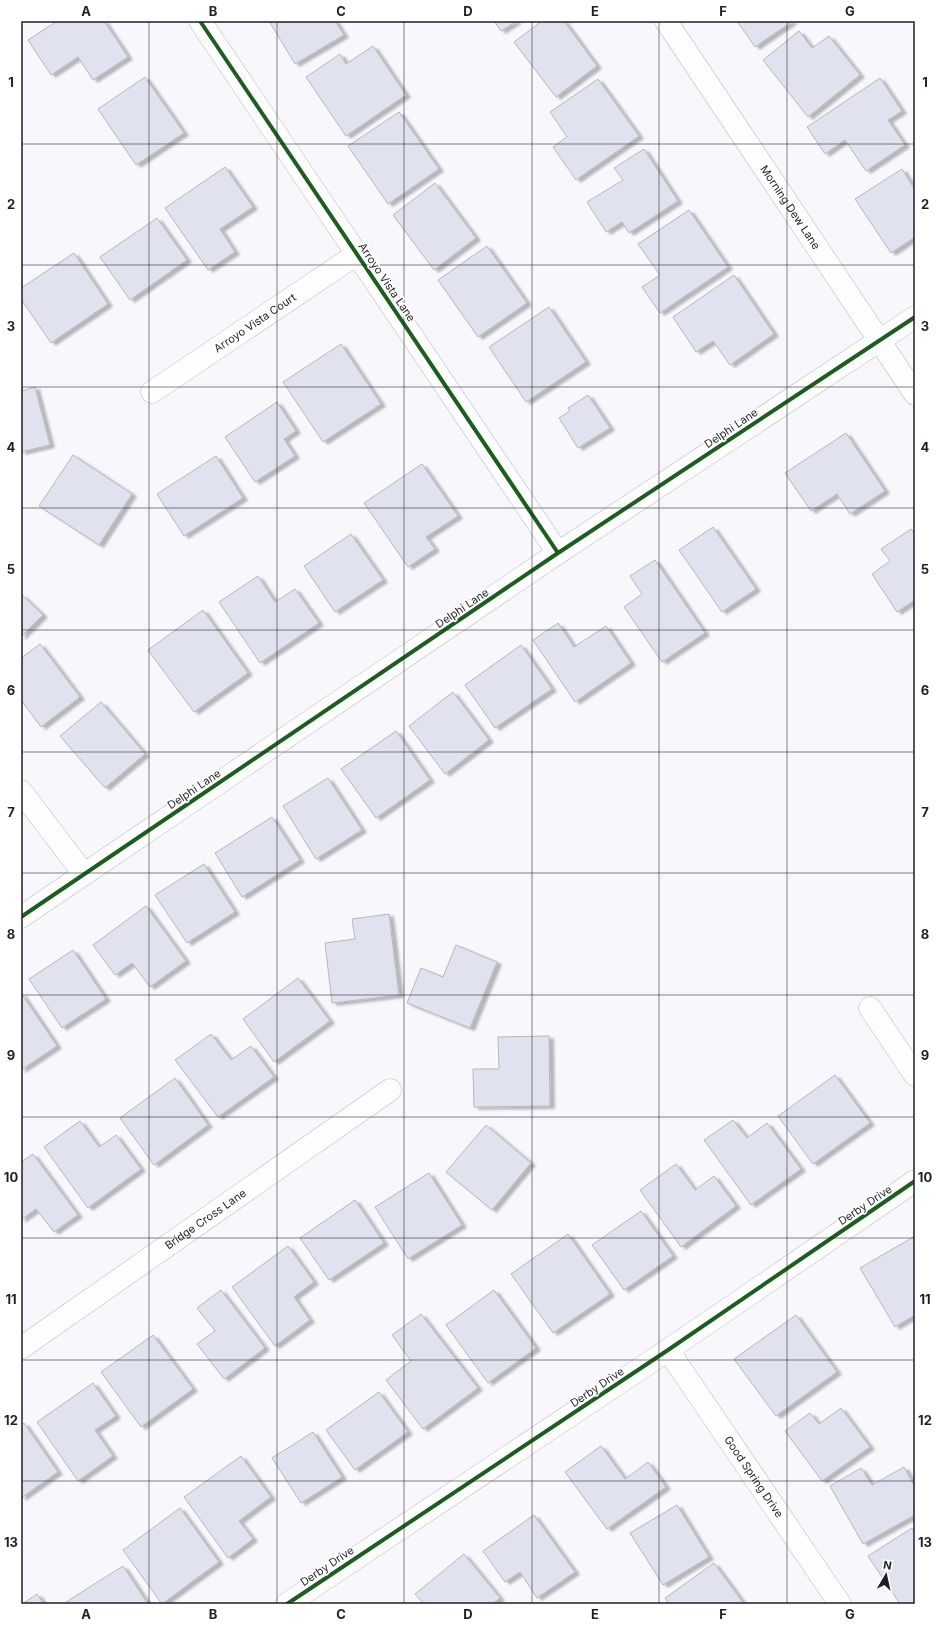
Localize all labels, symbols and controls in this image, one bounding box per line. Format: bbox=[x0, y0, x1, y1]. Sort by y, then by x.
text: A bbox=[81, 3, 91, 19]
text: B bbox=[209, 3, 218, 19]
text: C bbox=[336, 3, 346, 19]
text: D bbox=[463, 3, 473, 19]
text: E bbox=[591, 3, 599, 19]
text: F bbox=[719, 3, 727, 19]
text: G bbox=[845, 3, 855, 19]
text: 1 bbox=[8, 74, 14, 90]
text: 1 bbox=[922, 74, 928, 90]
street label: Morning Dew Lane bbox=[757, 163, 823, 252]
text: 2 bbox=[7, 196, 15, 212]
text: 2 bbox=[921, 196, 929, 212]
street label: Arroyo Vista Lane bbox=[355, 240, 419, 324]
street label: Arroyo Vista Court bbox=[211, 290, 299, 355]
text: 3 bbox=[7, 318, 15, 334]
text: 3 bbox=[921, 318, 929, 334]
street label: Delphi Lane bbox=[702, 405, 760, 451]
text: 4 bbox=[7, 439, 16, 455]
text: 4 bbox=[921, 439, 930, 455]
text: 5 bbox=[7, 561, 15, 577]
text: 5 bbox=[921, 561, 929, 577]
street label: Delphi Lane bbox=[433, 585, 491, 631]
text: 6 bbox=[7, 682, 15, 698]
text: 6 bbox=[921, 682, 929, 698]
street label: Delphi Lane bbox=[165, 766, 223, 812]
text: 7 bbox=[7, 804, 15, 820]
text: 7 bbox=[921, 804, 929, 820]
text: 8 bbox=[7, 926, 15, 942]
text: 8 bbox=[921, 926, 929, 942]
text: 9 bbox=[7, 1047, 15, 1063]
text: 9 bbox=[921, 1047, 929, 1063]
text: 10 bbox=[4, 1169, 18, 1185]
text: 10 bbox=[918, 1169, 932, 1185]
street label: Derby Drive bbox=[835, 1182, 895, 1228]
street label: Bridge Cross Lane bbox=[162, 1186, 249, 1252]
text: 11 bbox=[5, 1291, 17, 1307]
text: 11 bbox=[919, 1291, 931, 1307]
street label: Derby Drive bbox=[567, 1364, 627, 1410]
text: 12 bbox=[4, 1412, 18, 1428]
text: 12 bbox=[918, 1412, 932, 1428]
street label: Good Spring Drive bbox=[721, 1433, 786, 1520]
text: 13 bbox=[4, 1534, 18, 1550]
text: 13 bbox=[918, 1534, 932, 1550]
street label: Derby Drive bbox=[297, 1543, 357, 1589]
north arrow bbox=[866, 1555, 906, 1595]
text: N bbox=[882, 1558, 893, 1573]
text: A bbox=[81, 1606, 91, 1622]
text: B bbox=[209, 1606, 218, 1622]
text: C bbox=[336, 1606, 346, 1622]
text: D bbox=[463, 1606, 473, 1622]
text: E bbox=[591, 1606, 599, 1622]
text: F bbox=[719, 1606, 727, 1622]
text: G bbox=[845, 1606, 855, 1622]

